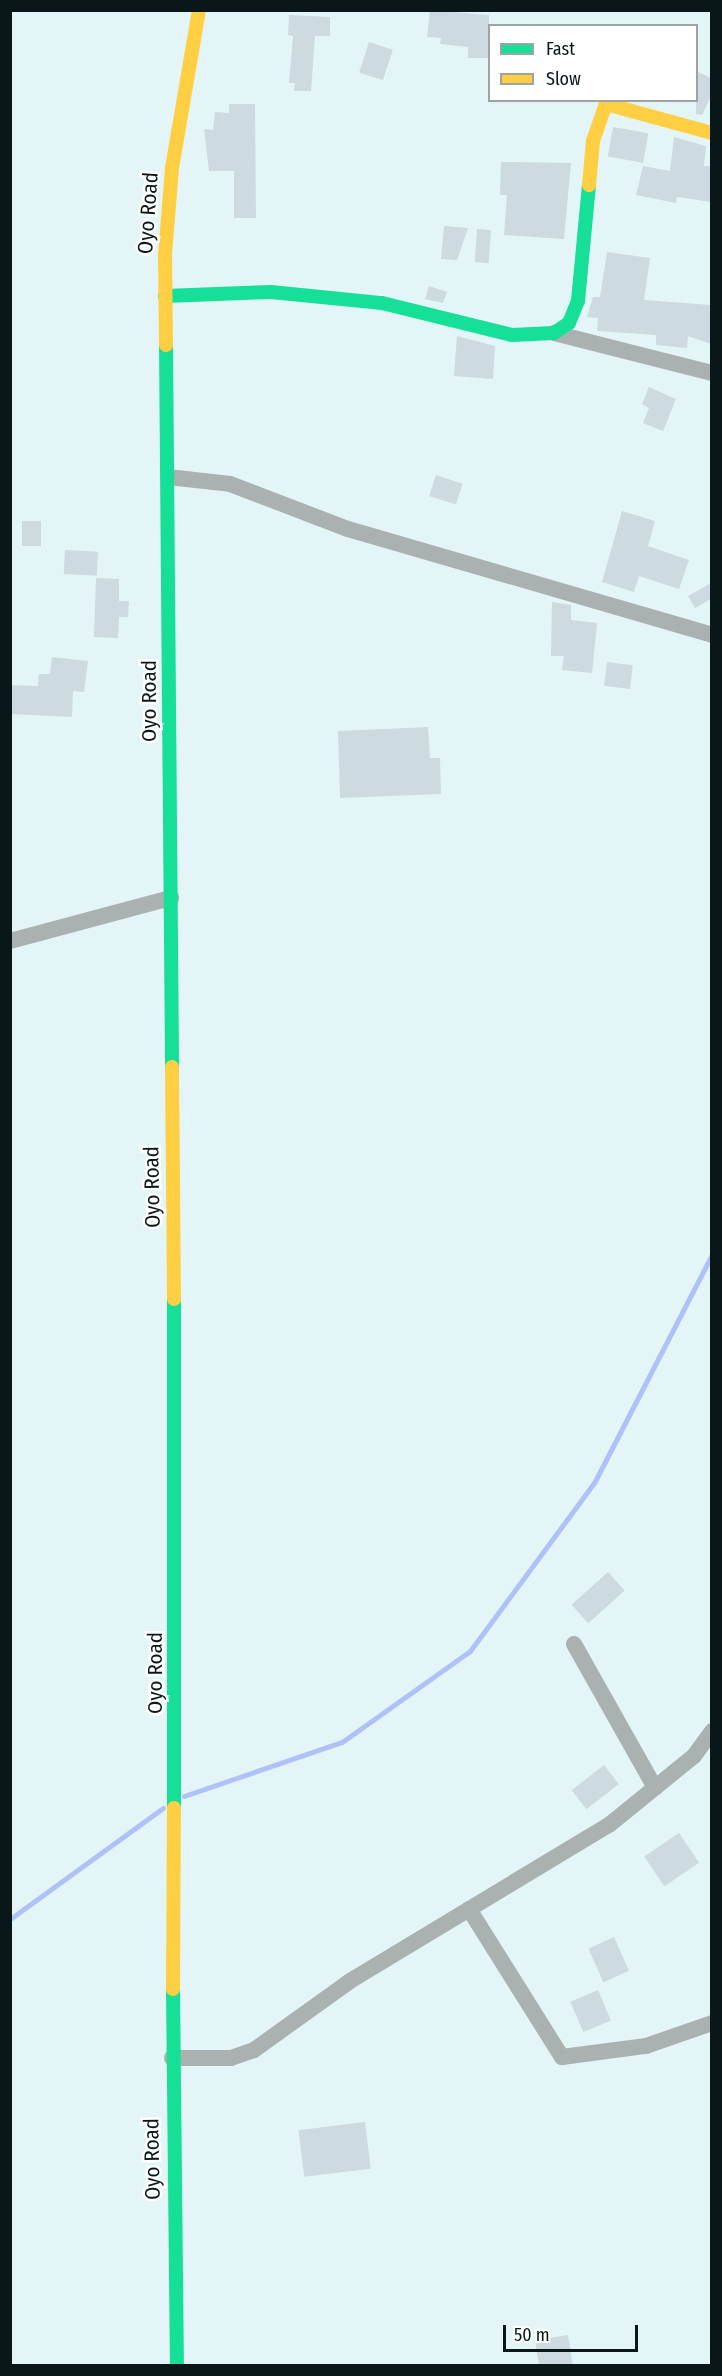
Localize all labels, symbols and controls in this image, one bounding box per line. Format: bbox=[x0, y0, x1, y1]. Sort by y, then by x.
legend bbox=[488, 24, 698, 102]
text: Fast bbox=[546, 38, 575, 60]
text: Slow bbox=[546, 68, 581, 90]
street label: Oyo Road bbox=[133, 171, 163, 255]
street label: Oyo Road bbox=[136, 660, 162, 742]
street label: Oyo Road bbox=[139, 1146, 165, 1228]
street label: Oyo Road bbox=[142, 1632, 168, 1714]
street label: Oyo Road bbox=[139, 2118, 165, 2200]
scale bar bbox=[506, 2313, 641, 2351]
text: 50 m bbox=[514, 2324, 550, 2346]

